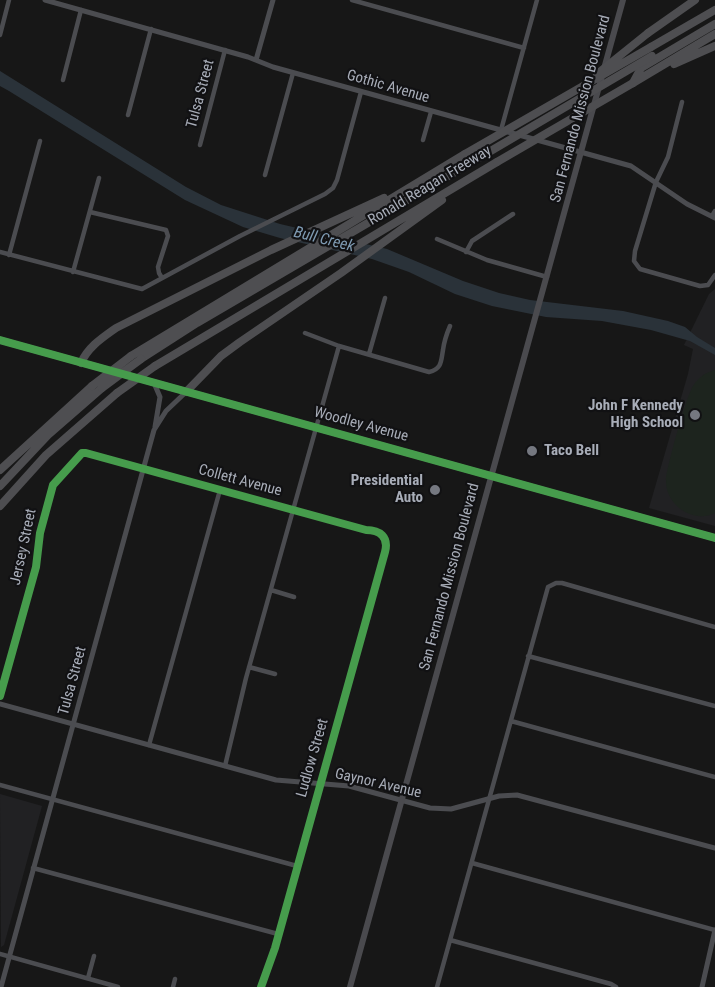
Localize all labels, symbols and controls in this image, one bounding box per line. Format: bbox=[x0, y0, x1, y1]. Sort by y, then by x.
street label: San Fernando Mission Boulevard bbox=[547, 13, 615, 205]
street label: Tulsa Street bbox=[183, 58, 219, 130]
street label: Gothic Avenue bbox=[345, 67, 431, 107]
street label: Ronald Reagan Freeway bbox=[365, 142, 495, 230]
water label: Bull Creek bbox=[292, 223, 356, 257]
place label: John F Kennedy High School bbox=[588, 397, 683, 432]
street label: Woodley Avenue bbox=[312, 404, 410, 446]
marker: John F Kennedy High School bbox=[688, 408, 702, 422]
place label: Taco Bell bbox=[544, 442, 599, 460]
marker: Taco Bell bbox=[525, 444, 539, 458]
street label: Collett Avenue bbox=[196, 461, 284, 501]
place label: Presidential Auto bbox=[351, 472, 423, 507]
street label: San Fernando Mission Boulevard bbox=[416, 481, 484, 673]
marker: Presidential Auto bbox=[428, 483, 442, 497]
street label: Jersey Street bbox=[7, 507, 41, 587]
street label: Tulsa Street bbox=[55, 645, 91, 717]
street label: Ludlow Street bbox=[293, 717, 333, 799]
street label: Gaynor Avenue bbox=[333, 765, 423, 803]

